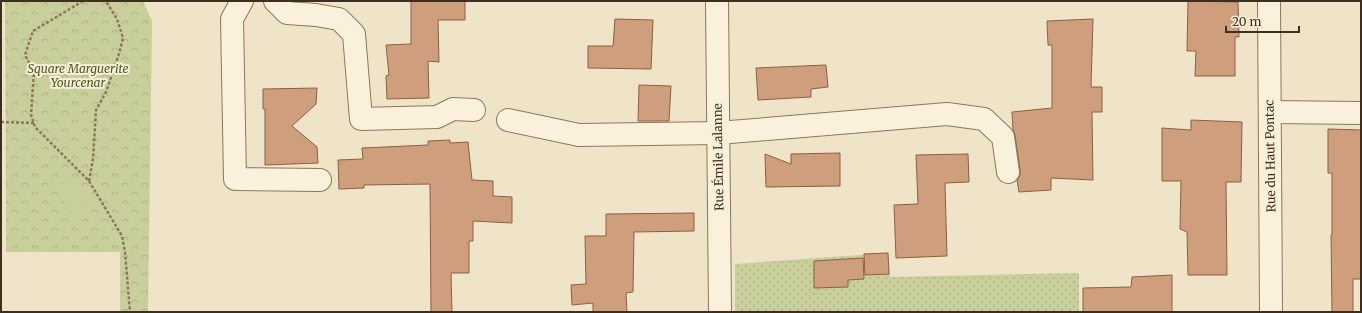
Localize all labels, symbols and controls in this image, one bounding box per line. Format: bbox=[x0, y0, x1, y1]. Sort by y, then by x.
scale bar bbox=[1226, 8, 1299, 34]
text: 20 m bbox=[1232, 14, 1261, 29]
park label: Square Marguerite Yourcenar bbox=[27, 61, 129, 90]
street label: Rue du Haut Pontac bbox=[1262, 100, 1278, 212]
street label: Rue Émile Lalanne bbox=[710, 103, 726, 211]

